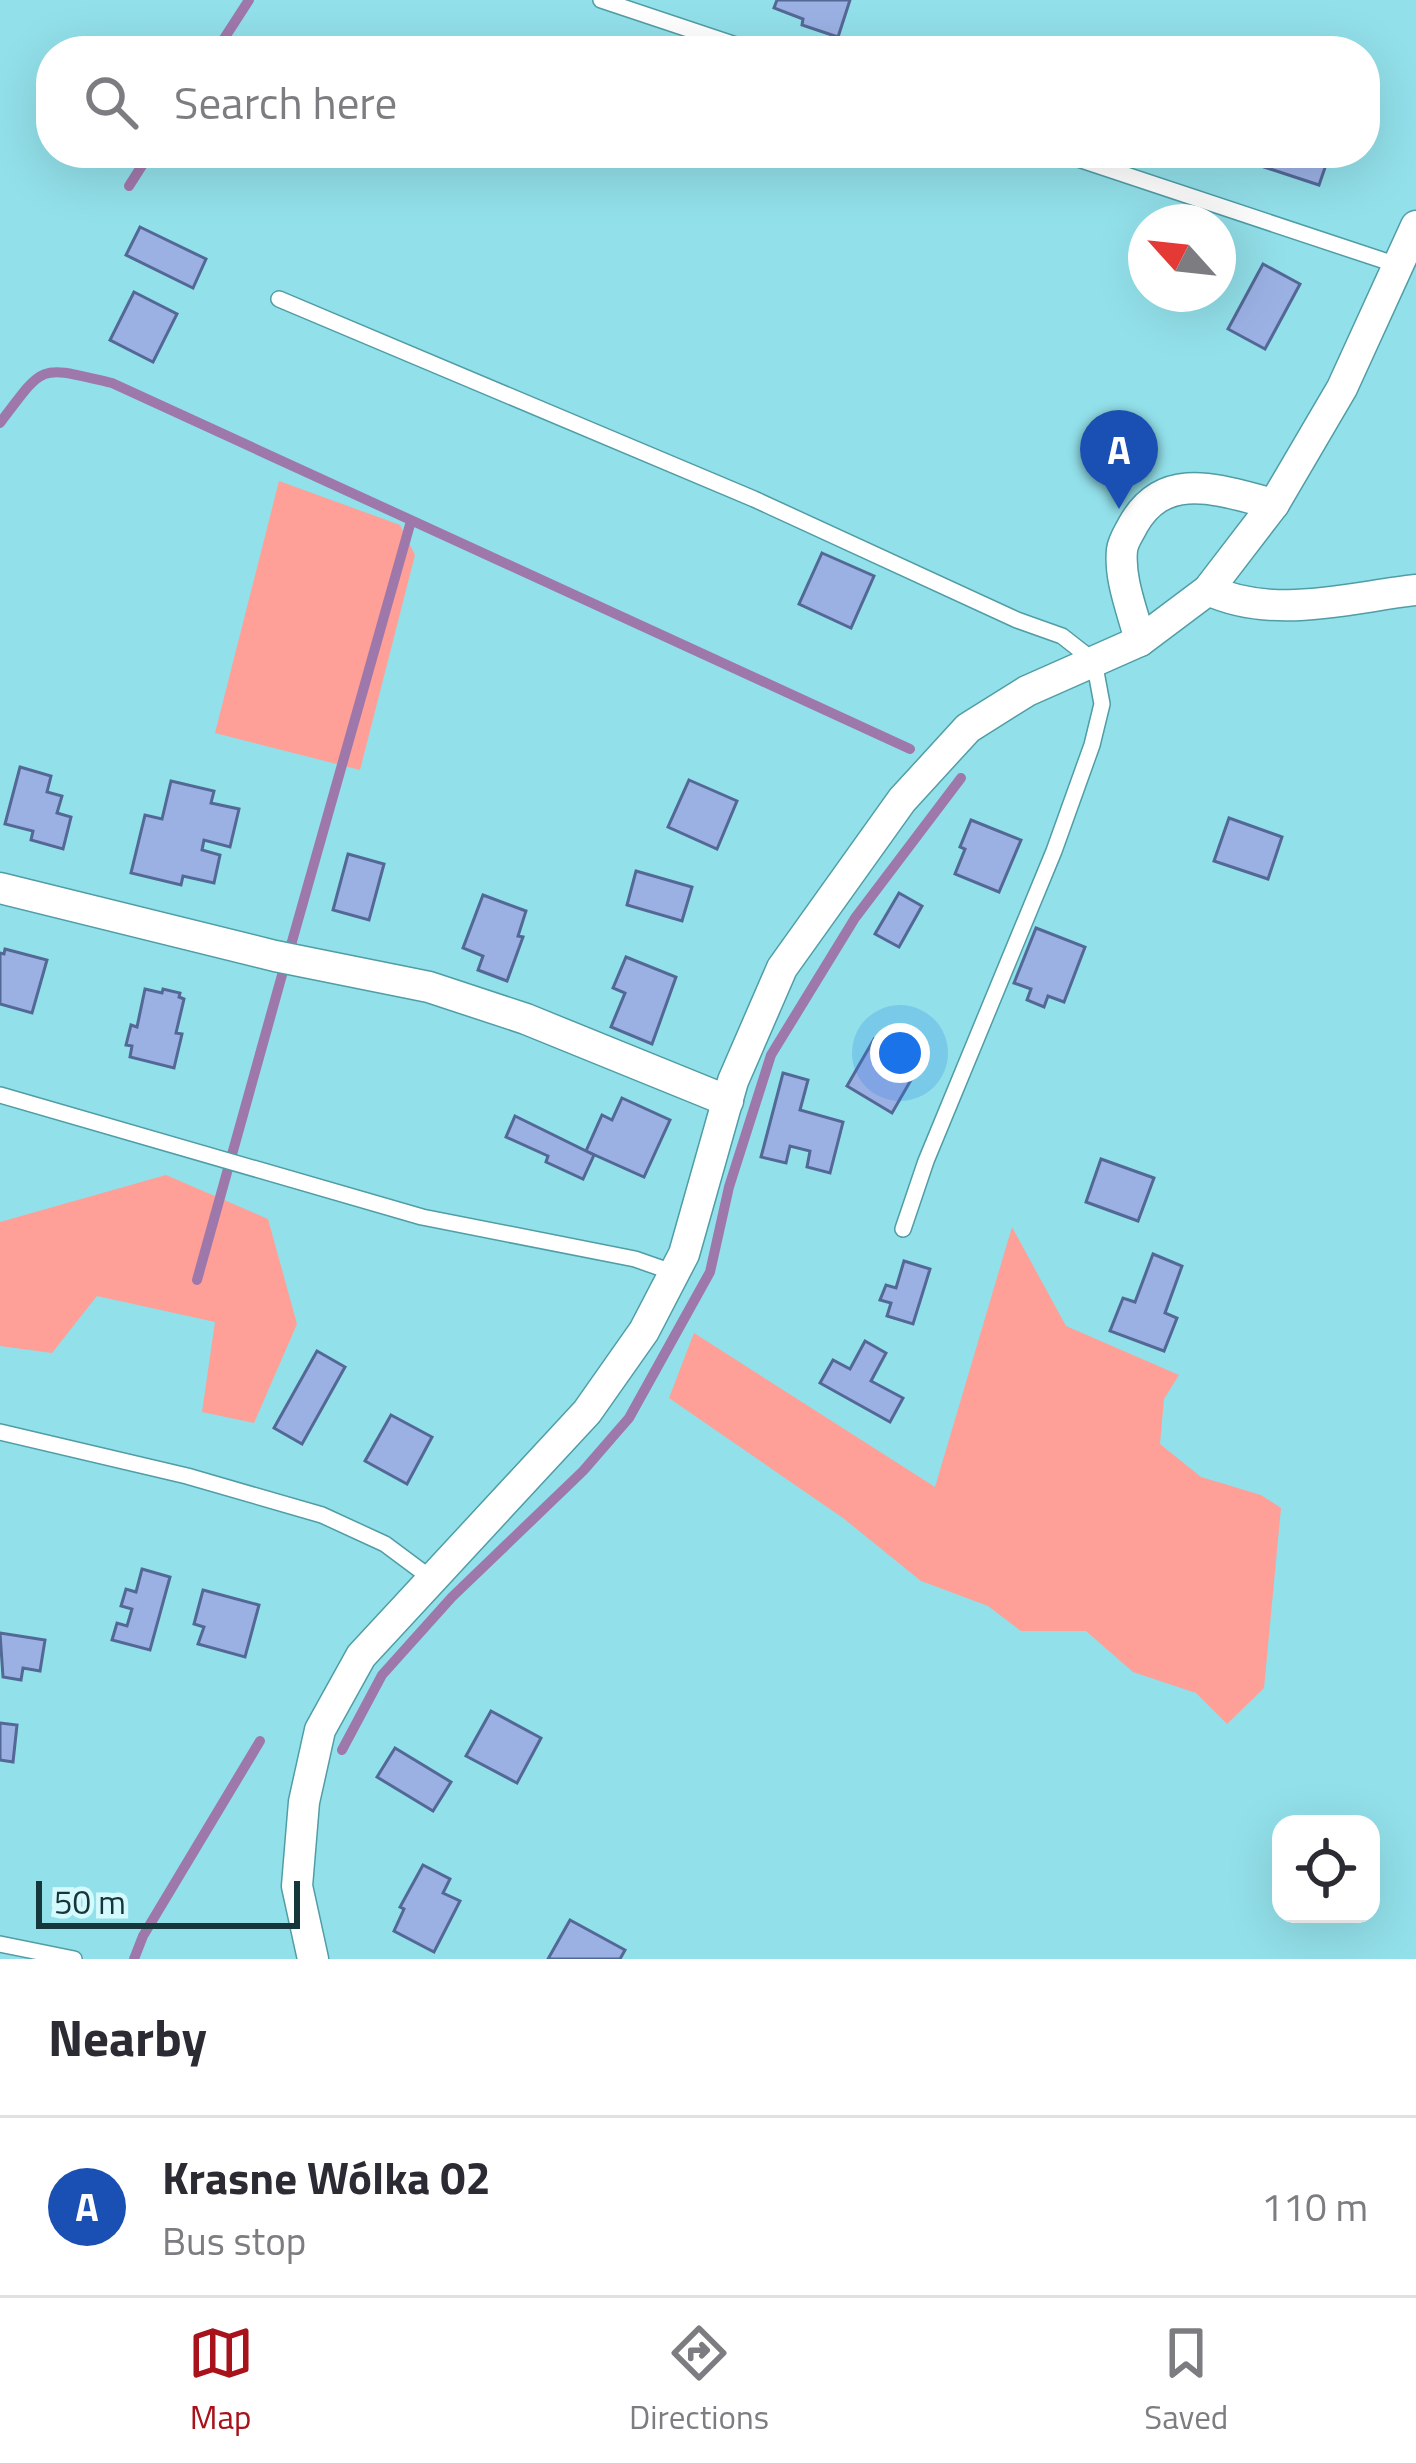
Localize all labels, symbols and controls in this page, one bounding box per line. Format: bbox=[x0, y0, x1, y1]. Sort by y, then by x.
search box bbox=[36, 36, 1380, 168]
text: Search here bbox=[174, 68, 397, 136]
icon: search bbox=[78, 69, 144, 135]
north arrow bbox=[1128, 204, 1236, 312]
pin: A bbox=[1080, 410, 1158, 509]
your location bbox=[870, 1023, 930, 1083]
map controls bbox=[1272, 1815, 1380, 1923]
button: locate bbox=[1272, 1815, 1380, 1923]
scale bar bbox=[36, 1875, 300, 1928]
text: 50 m bbox=[54, 1877, 126, 1927]
text: Nearby bbox=[48, 1998, 207, 2076]
text: Krasne Wólka 02 bbox=[162, 2143, 491, 2211]
text: A bbox=[75, 2177, 99, 2236]
text: 110 m bbox=[1261, 2177, 1368, 2236]
text: Bus stop bbox=[162, 2211, 306, 2270]
tab: Map bbox=[188, 2320, 254, 2442]
tab: Directions bbox=[629, 2320, 769, 2442]
tab: Saved bbox=[1144, 2320, 1228, 2442]

